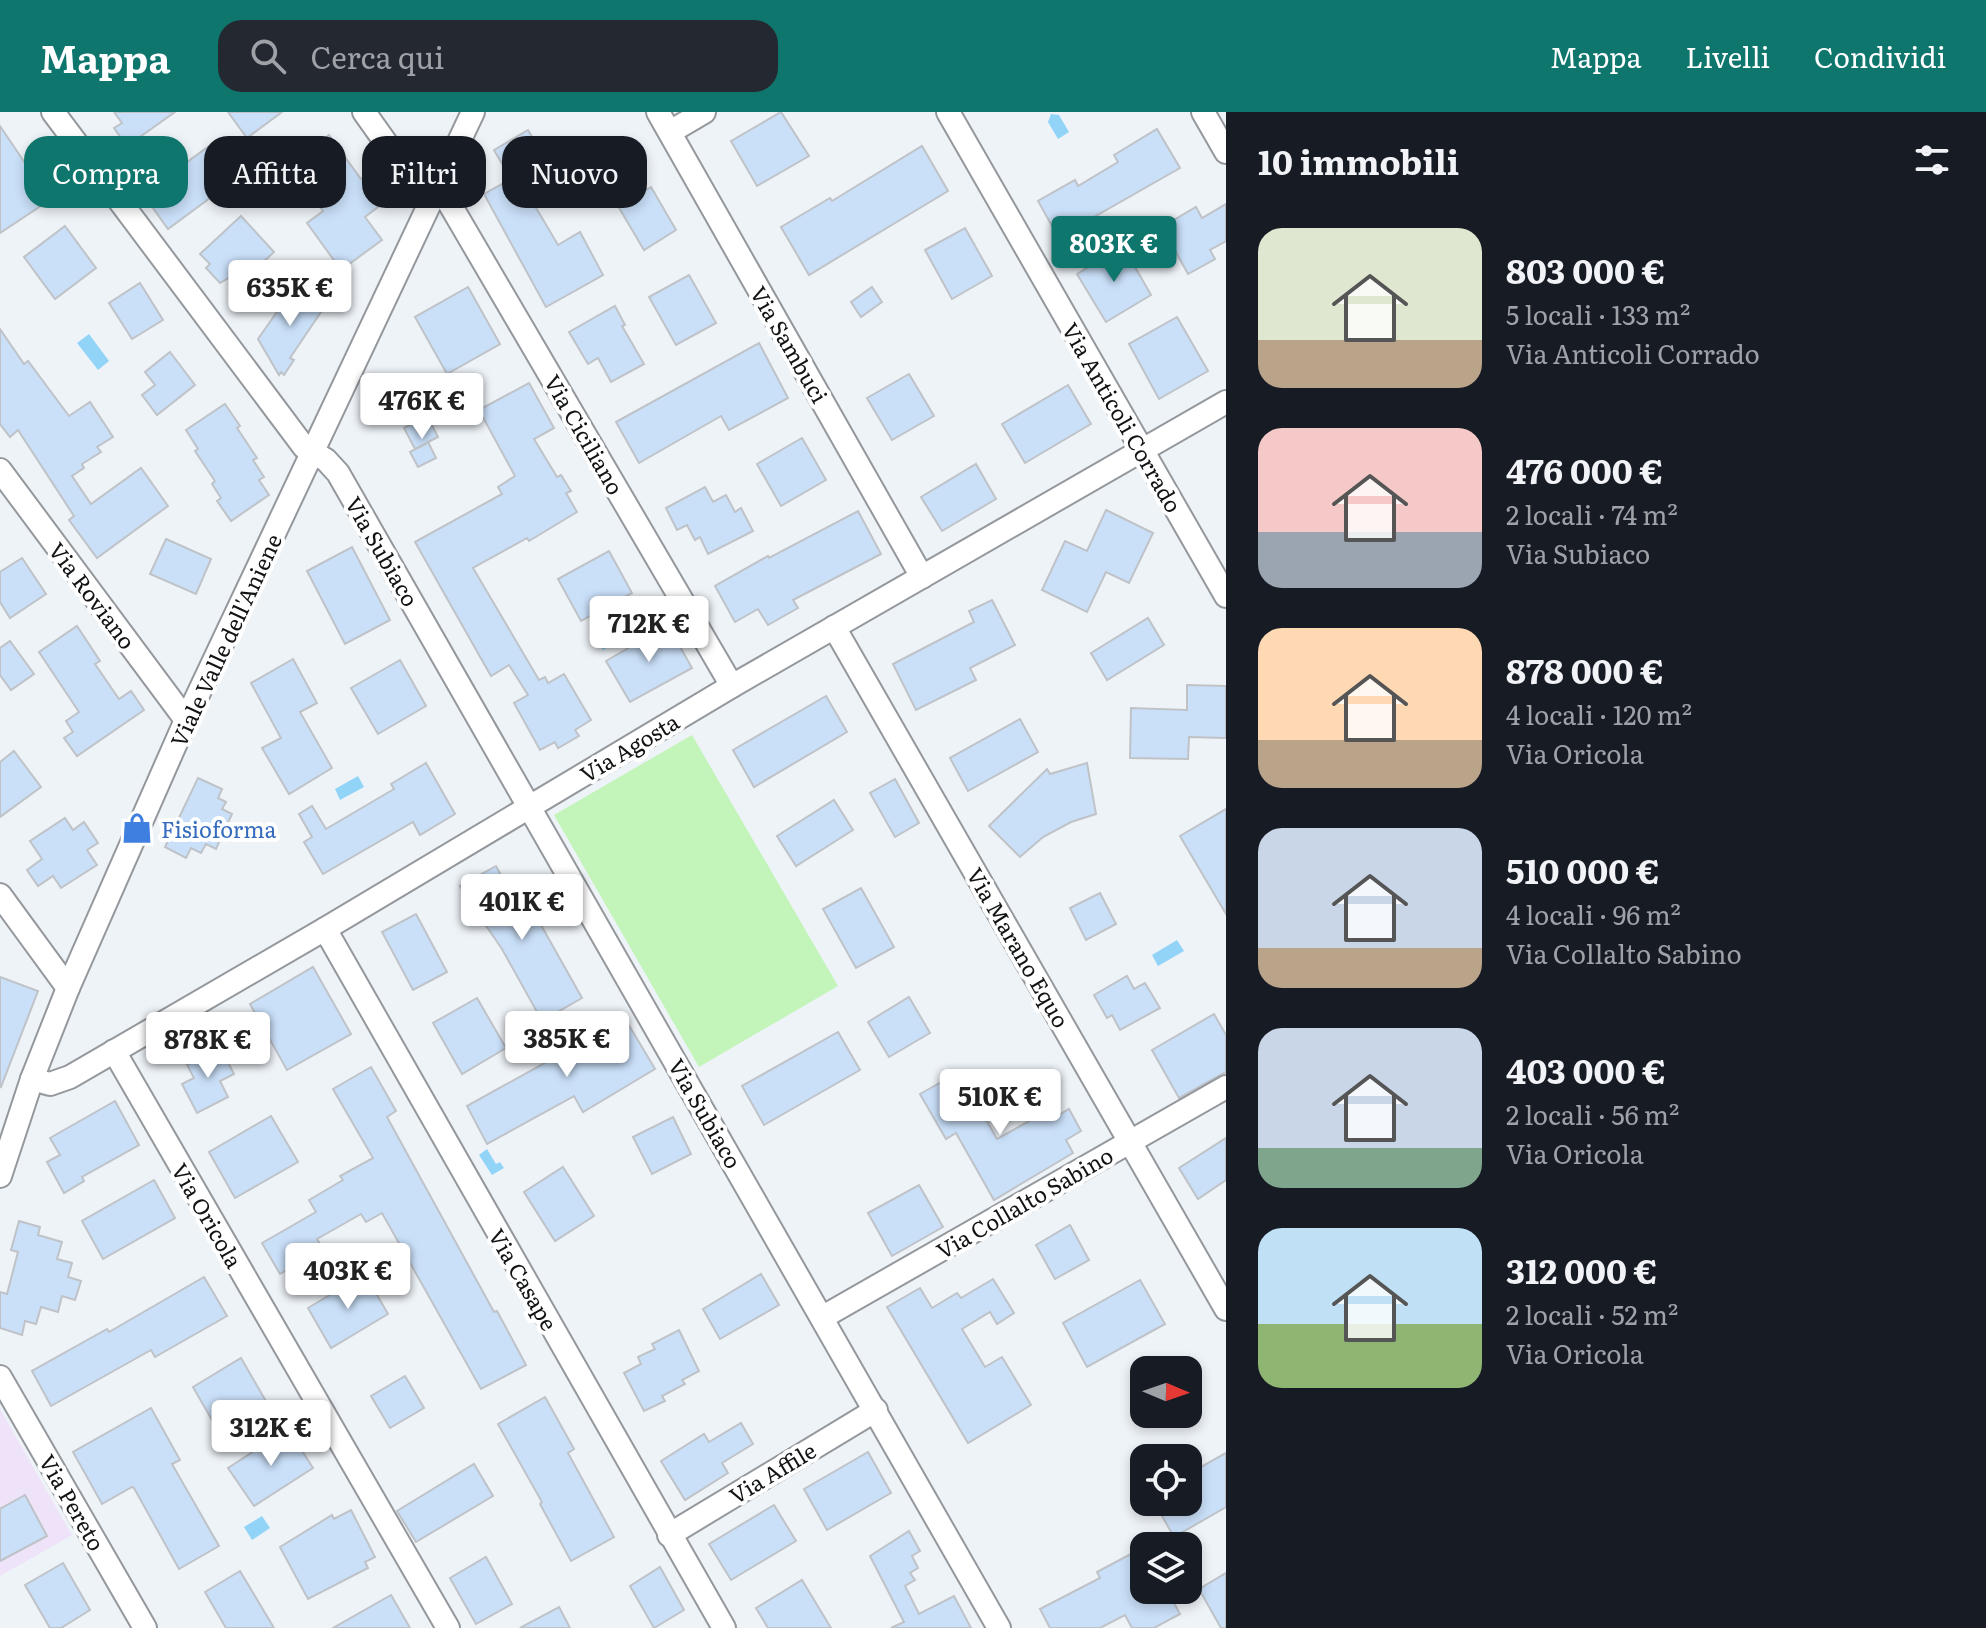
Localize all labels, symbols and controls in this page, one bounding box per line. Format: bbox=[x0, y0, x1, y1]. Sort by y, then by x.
search box bbox=[218, 20, 778, 92]
text: Mappa bbox=[40, 28, 170, 85]
icon: search bbox=[246, 34, 290, 78]
text: Cerca qui bbox=[310, 34, 444, 78]
text: Mappa bbox=[1550, 35, 1642, 77]
text: Livelli bbox=[1686, 35, 1770, 77]
text: Condividi bbox=[1814, 35, 1946, 77]
text: 10 immobili bbox=[1258, 135, 1459, 185]
chip: Compra bbox=[24, 136, 188, 208]
chip: Affitta bbox=[204, 136, 346, 208]
chip: Filtri bbox=[362, 136, 486, 208]
chip: Nuovo bbox=[502, 136, 647, 208]
icon: filters bbox=[1910, 138, 1954, 182]
pin: 803K € bbox=[1049, 216, 1179, 284]
text: 803K € bbox=[1069, 222, 1159, 261]
text: 803 000 € bbox=[1506, 244, 1665, 294]
pin: 635K € bbox=[225, 260, 355, 328]
icon: home bbox=[1322, 260, 1418, 356]
text: 635K € bbox=[246, 266, 334, 305]
street label: Via Sambuci bbox=[743, 279, 837, 409]
text: 5 locali · 133 m² bbox=[1506, 294, 1690, 333]
street label: Via Anticoli Corrado bbox=[1055, 316, 1191, 518]
text: Via Anticoli Corrado bbox=[1506, 333, 1760, 372]
street label: Via Ciciliano bbox=[537, 368, 633, 500]
pin: 476K € bbox=[357, 373, 487, 441]
text: 476K € bbox=[378, 379, 466, 418]
text: 476 000 € bbox=[1506, 444, 1663, 494]
icon: home bbox=[1322, 460, 1418, 556]
street label: Via Subiaco bbox=[338, 490, 428, 612]
text: 2 locali · 74 m² bbox=[1506, 494, 1678, 533]
street label: Viale Valle dell'Aniene bbox=[161, 528, 289, 752]
text: Via Subiaco bbox=[1506, 533, 1650, 572]
street label: Via Roviano bbox=[42, 534, 144, 656]
pin: 712K € bbox=[584, 596, 714, 664]
text: 712K € bbox=[608, 602, 690, 641]
text: 878 000 € bbox=[1506, 644, 1664, 694]
icon: home bbox=[1322, 660, 1418, 756]
text: 4 locali · 120 m² bbox=[1506, 694, 1692, 733]
street label: Via Agosta bbox=[573, 704, 685, 790]
text: Via Oricola bbox=[1506, 733, 1644, 772]
shop icon: Fisioforma bbox=[120, 811, 154, 845]
place label: Fisioforma bbox=[161, 812, 277, 845]
text: 510 000 € bbox=[1506, 844, 1660, 894]
icon: home bbox=[1322, 860, 1418, 956]
street label: Via Marano Equo bbox=[960, 861, 1078, 1033]
pin: 401K € bbox=[457, 874, 587, 942]
text: 401K € bbox=[479, 880, 565, 919]
text: 4 locali · 96 m² bbox=[1506, 894, 1681, 933]
text: Via Collalto Sabino bbox=[1506, 933, 1742, 972]
pin: 385K € bbox=[502, 1011, 632, 1079]
pin: 878K € bbox=[143, 1012, 273, 1080]
text: 385K € bbox=[523, 1017, 611, 1056]
text: 878K € bbox=[164, 1018, 252, 1057]
text: 403 000 € bbox=[1506, 1044, 1666, 1094]
street label: Via Subiaco bbox=[661, 1052, 751, 1174]
icon: home bbox=[1322, 1060, 1418, 1156]
pin: 510K € bbox=[935, 1069, 1065, 1137]
text: 510K € bbox=[958, 1075, 1042, 1114]
text: 2 locali · 56 m² bbox=[1506, 1094, 1679, 1133]
text: Via Oricola bbox=[1506, 1133, 1644, 1172]
street label: Via Collalto Sabino bbox=[929, 1138, 1119, 1266]
street label: Via Oricola bbox=[165, 1156, 252, 1274]
street label: Via Casape bbox=[481, 1222, 567, 1336]
pin: 403K € bbox=[283, 1243, 413, 1311]
text: 312 000 € bbox=[1506, 1244, 1657, 1294]
text: 403K € bbox=[303, 1249, 393, 1288]
icon: home bbox=[1322, 1260, 1418, 1356]
text: 2 locali · 52 m² bbox=[1506, 1294, 1678, 1333]
text: Via Oricola bbox=[1506, 1333, 1644, 1372]
north arrow bbox=[1130, 1356, 1202, 1428]
map controls bbox=[1130, 1356, 1202, 1604]
pin: 312K € bbox=[206, 1400, 336, 1468]
text: 312K € bbox=[230, 1406, 312, 1445]
street label: Via Affile bbox=[722, 1433, 822, 1511]
button: locate bbox=[1130, 1444, 1202, 1516]
street label: Via Pereto bbox=[32, 1447, 114, 1557]
button: layers bbox=[1130, 1532, 1202, 1604]

